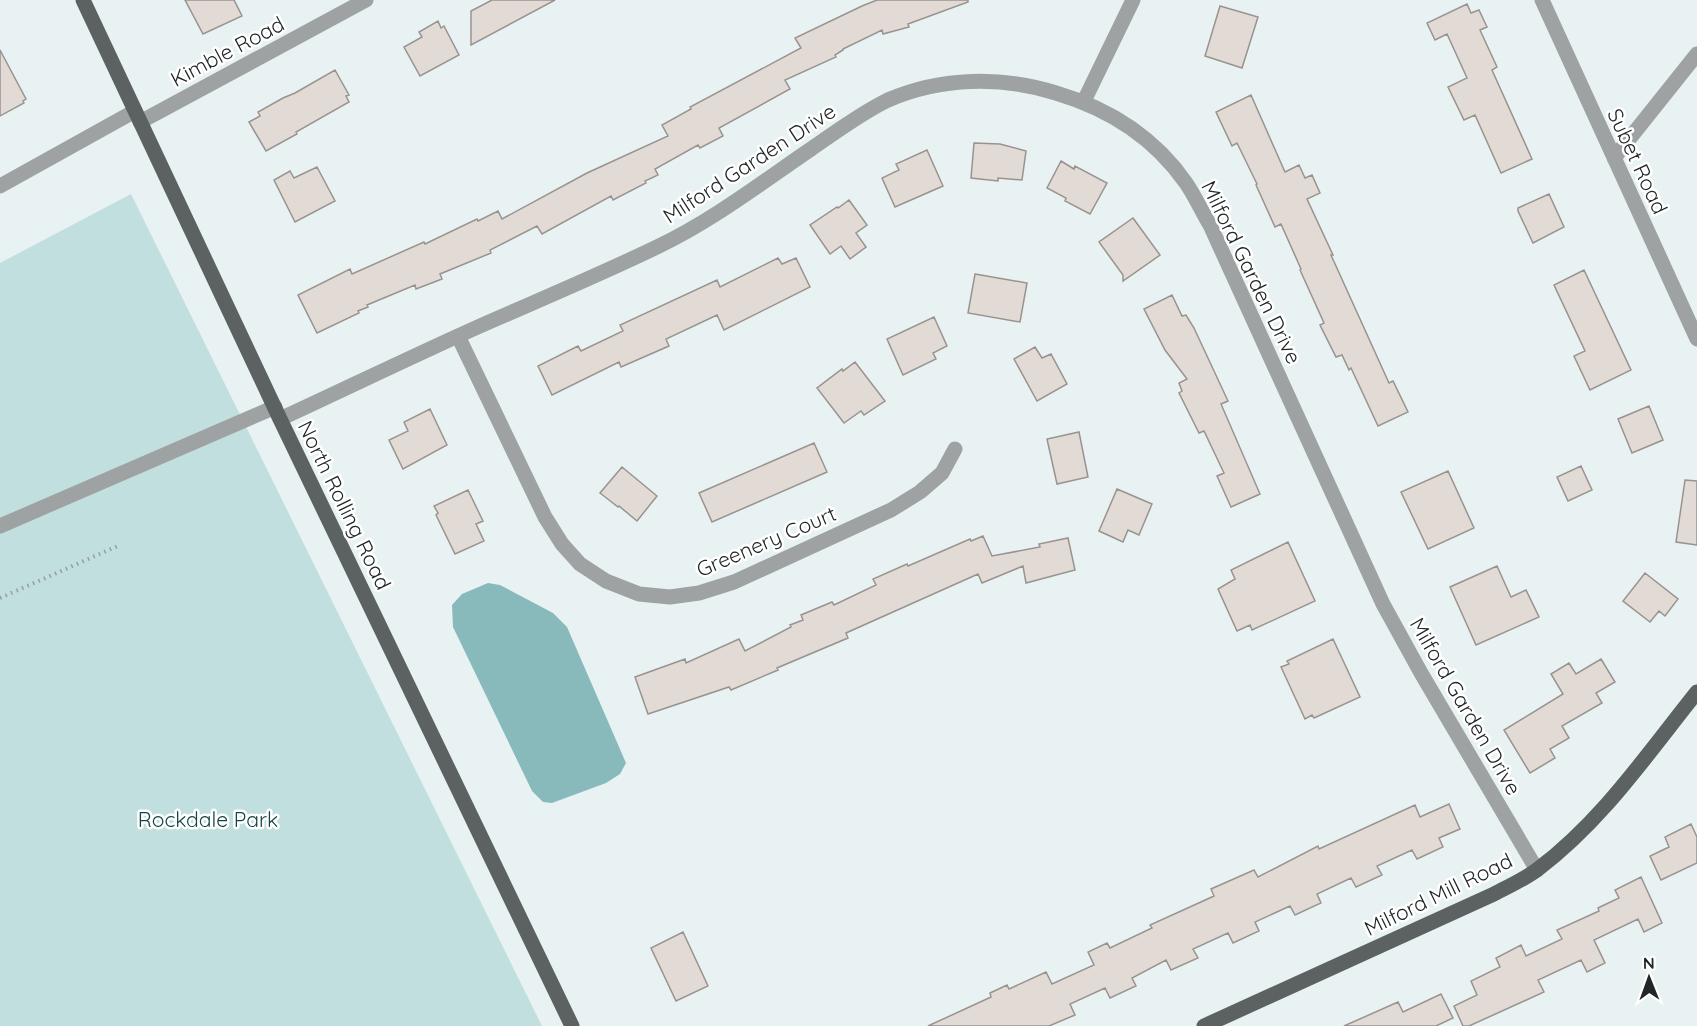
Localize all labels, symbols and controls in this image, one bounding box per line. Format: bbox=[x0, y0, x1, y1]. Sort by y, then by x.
street label: Kimble Road bbox=[166, 10, 288, 92]
street label: Milford Garden Drive bbox=[658, 98, 840, 228]
street label: Subet Road bbox=[1602, 104, 1674, 218]
street label: Milford Garden Drive bbox=[1196, 176, 1308, 368]
street label: North Rolling Road bbox=[293, 416, 397, 594]
street label: Greenery Court bbox=[692, 500, 840, 582]
street label: Milford Garden Drive bbox=[1405, 613, 1527, 799]
park label: Rockdale Park bbox=[138, 806, 278, 832]
street label: Milford Mill Road bbox=[1360, 847, 1516, 941]
north arrow bbox=[1619, 948, 1679, 1008]
text: N bbox=[1643, 953, 1655, 973]

